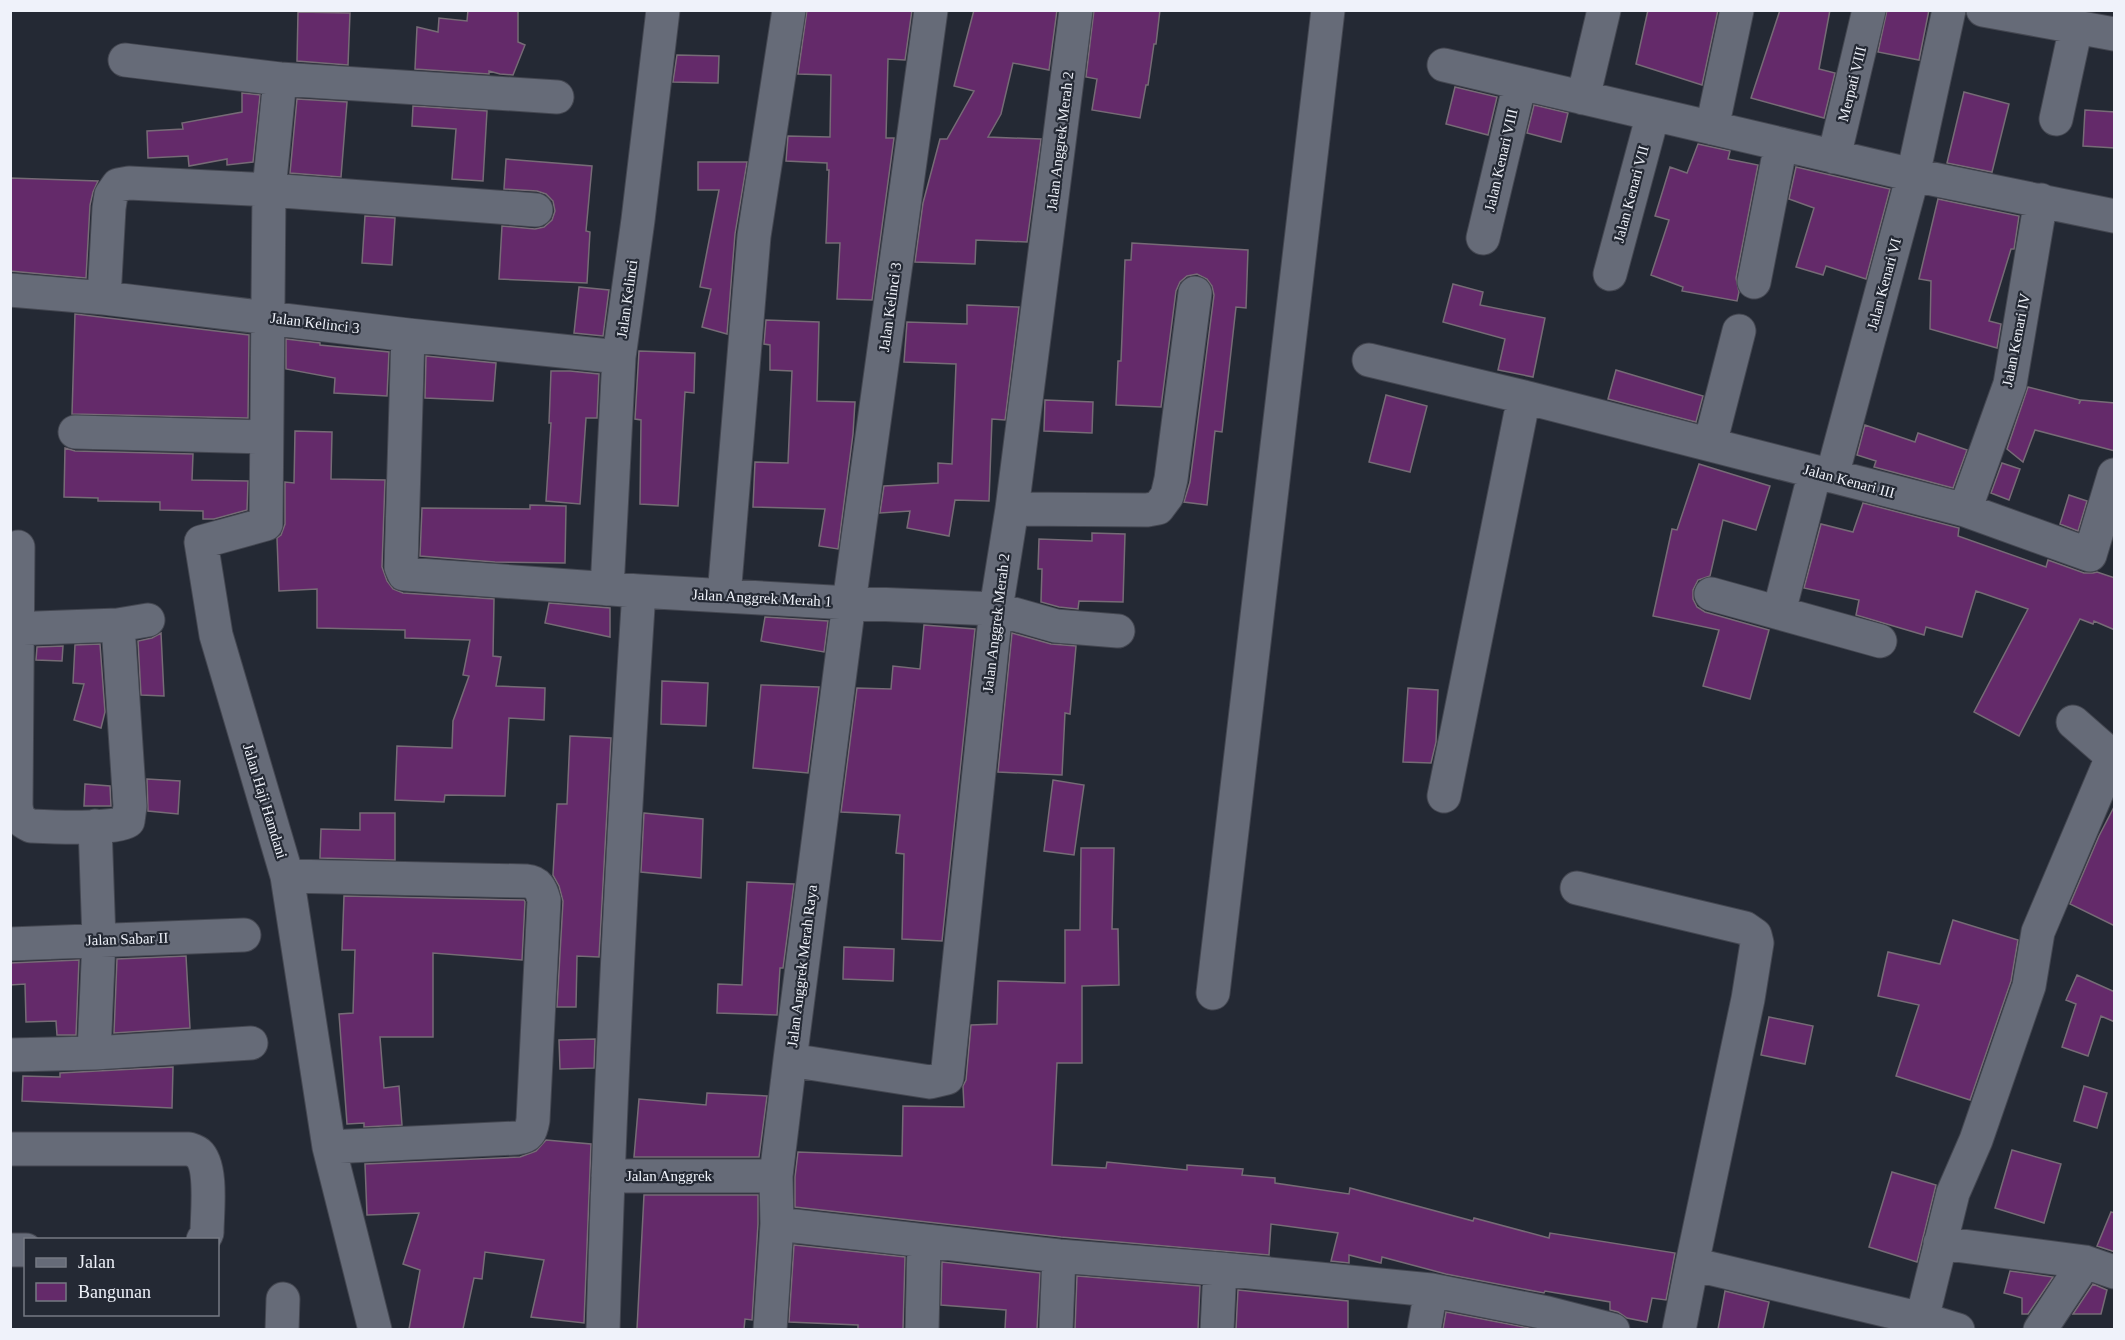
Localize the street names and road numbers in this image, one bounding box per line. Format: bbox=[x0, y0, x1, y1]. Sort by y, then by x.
street label: Merpati VIII bbox=[1835, 45, 1869, 123]
street label: Jalan Anggrek Merah 2 bbox=[1044, 70, 1076, 212]
street label: Jalan Kenari VIII bbox=[1481, 107, 1521, 213]
street label: Jalan Kenari VII bbox=[1610, 144, 1652, 244]
street label: Jalan Kenari VI bbox=[1864, 236, 1904, 332]
street label: Jalan Kelinci bbox=[614, 259, 640, 339]
street label: Jalan Kelinci 3 bbox=[876, 261, 904, 353]
street label: Jalan Kenari IV bbox=[1999, 292, 2033, 388]
street label: Jalan Kelinci 3 bbox=[269, 310, 361, 336]
street label: Jalan Kenari III bbox=[1801, 461, 1897, 501]
street label: Jalan Anggrek Merah 2 bbox=[980, 552, 1012, 694]
street label: Jalan Anggrek Merah 1 bbox=[691, 586, 833, 610]
street label: Jalan Haji Hamdani bbox=[240, 742, 290, 860]
street label: Jalan Anggrek Merah Raya bbox=[784, 883, 820, 1048]
street label: Jalan Sabar II bbox=[86, 930, 168, 948]
street label: Jalan Anggrek bbox=[626, 1168, 713, 1184]

